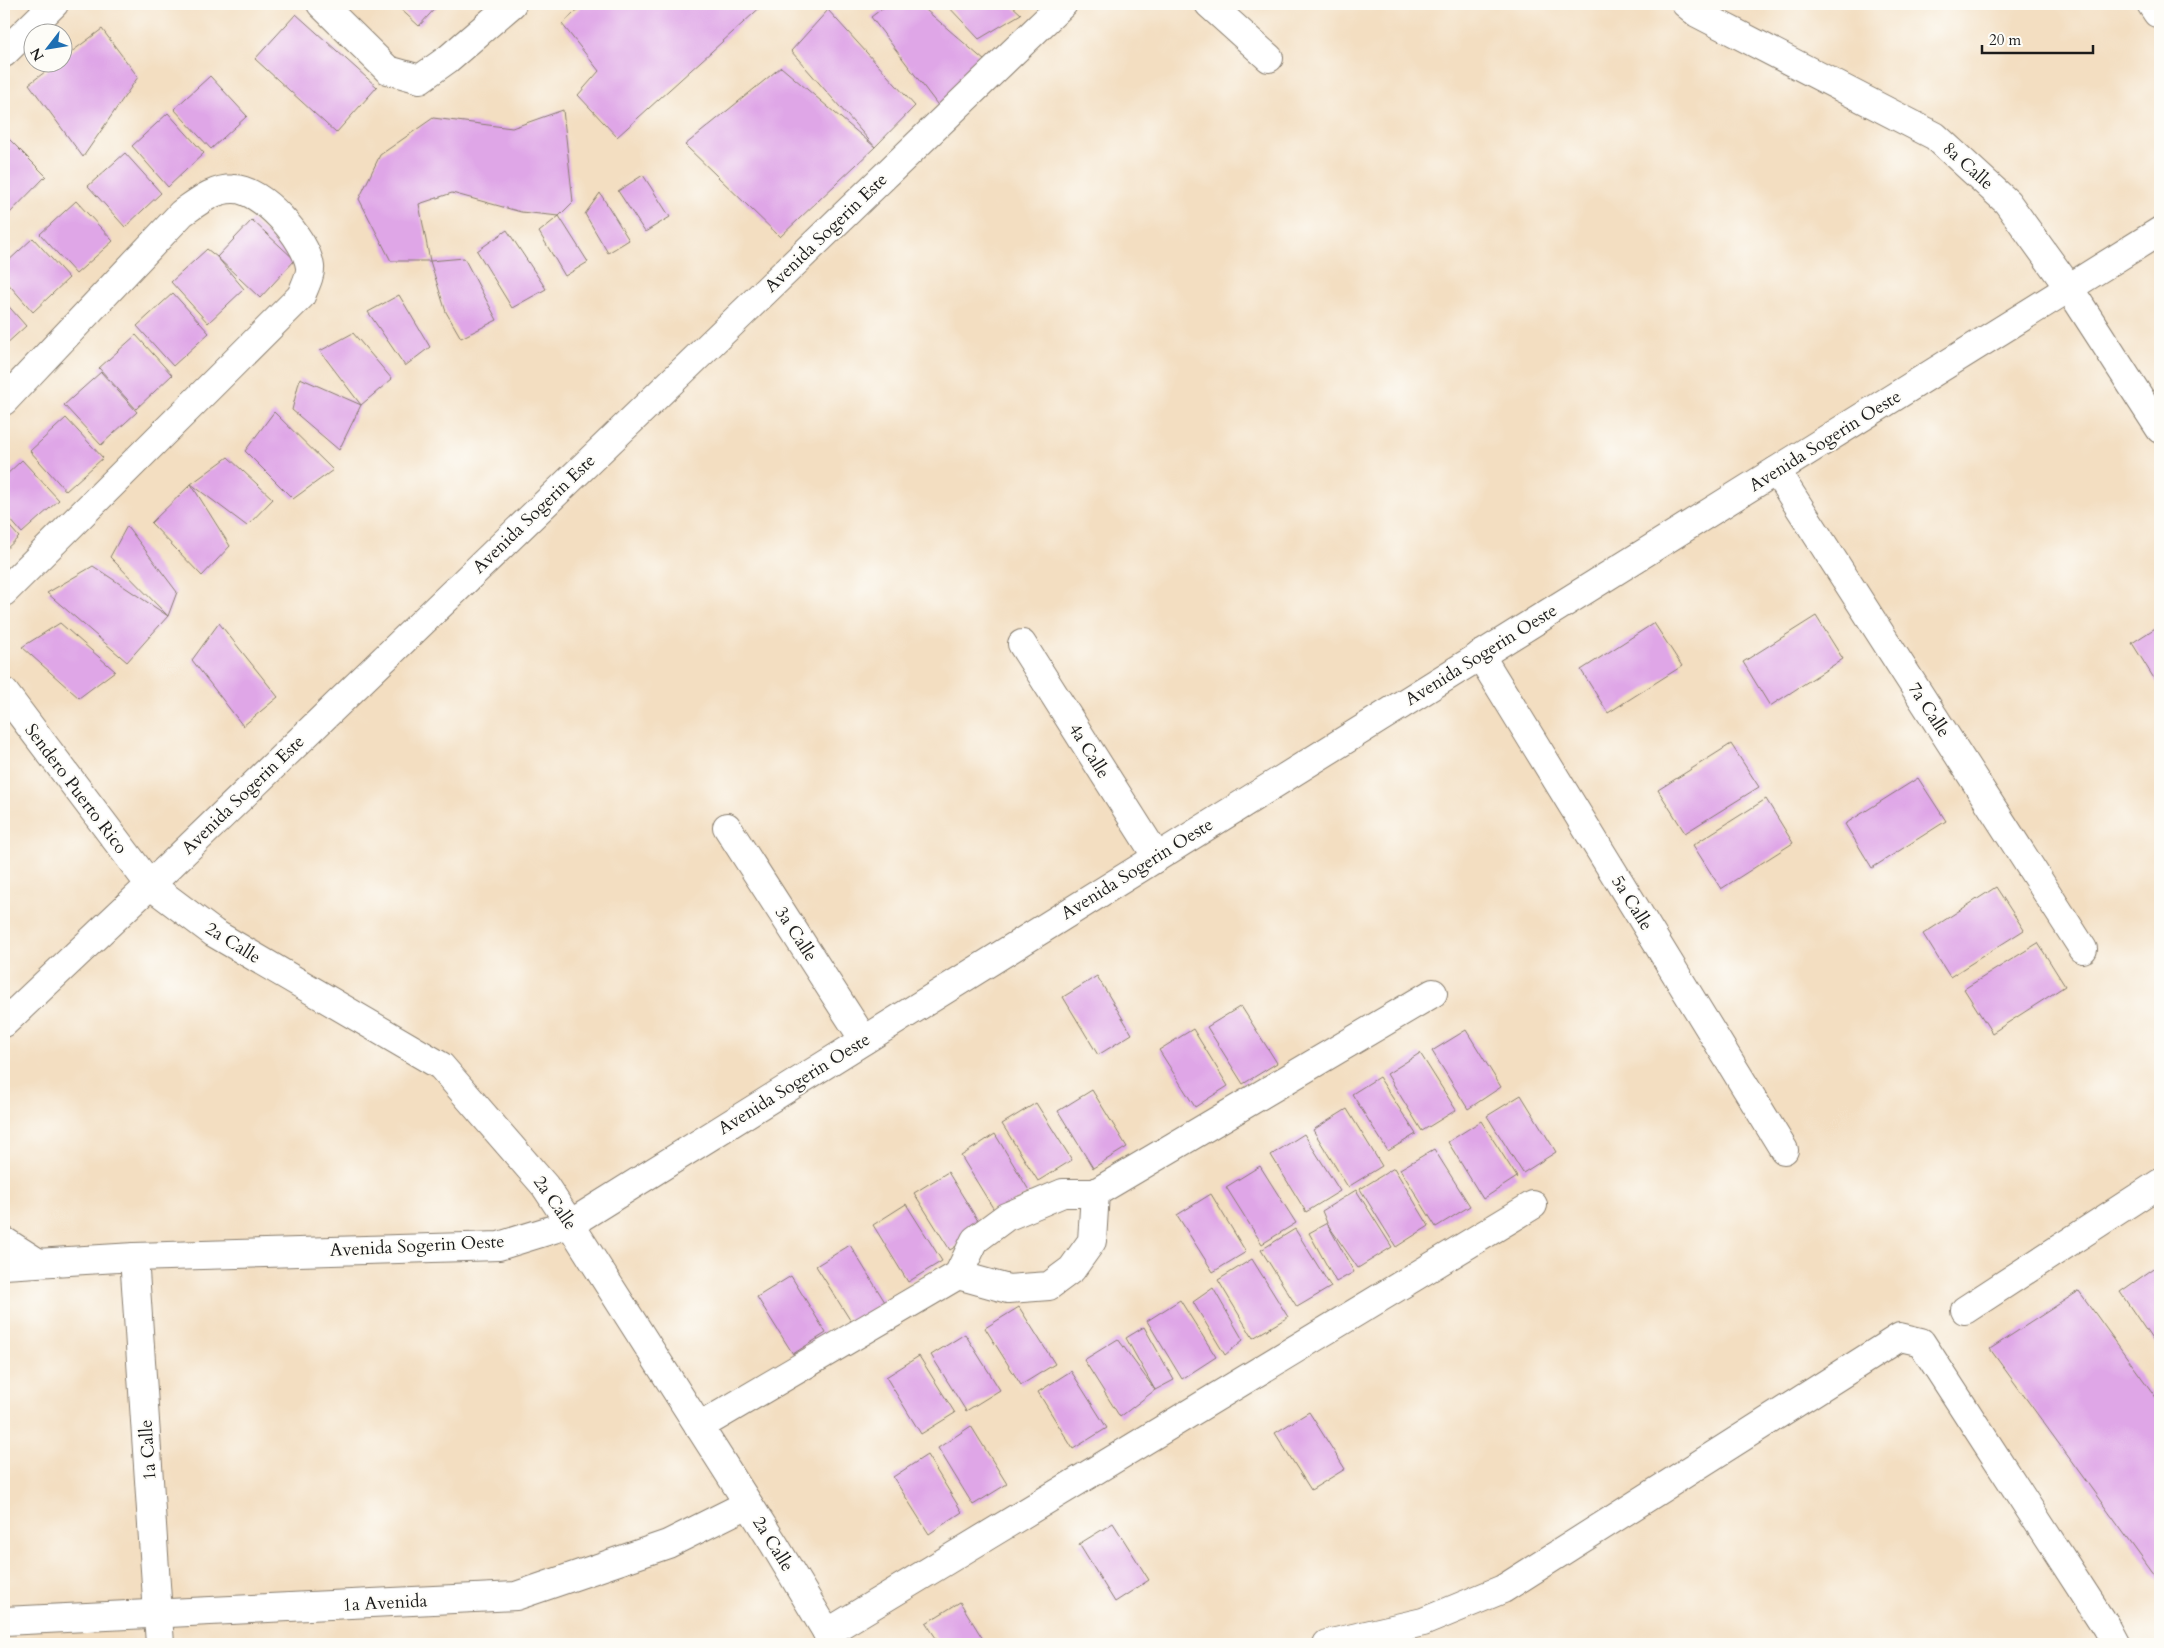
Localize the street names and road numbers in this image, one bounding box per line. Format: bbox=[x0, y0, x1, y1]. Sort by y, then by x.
street label: 8a Calle bbox=[1937, 136, 1999, 196]
street label: Avenida Sogerin Este bbox=[759, 168, 893, 298]
street label: Avenida Sogerin Oeste bbox=[1744, 384, 1906, 498]
street label: Avenida Sogerin Este bbox=[467, 449, 601, 579]
street label: Avenida Sogerin Oeste bbox=[1400, 598, 1562, 712]
street label: 7a Calle bbox=[1902, 678, 1956, 742]
street label: Sendero Puerto Rico bbox=[19, 719, 133, 860]
street label: 4a Calle bbox=[1062, 719, 1116, 783]
street label: Avenida Sogerin Este bbox=[176, 730, 310, 860]
street label: Avenida Sogerin Oeste bbox=[1056, 812, 1218, 926]
street label: 5a Calle bbox=[1605, 871, 1659, 935]
street label: 3a Calle bbox=[769, 902, 823, 966]
street label: 2a Calle bbox=[201, 916, 265, 970]
street label: Avenida Sogerin Oeste bbox=[713, 1027, 875, 1141]
street label: 2a Calle bbox=[527, 1171, 583, 1235]
street label: Avenida Sogerin Oeste bbox=[329, 1229, 505, 1263]
street label: 1a Calle bbox=[133, 1419, 163, 1481]
street label: 2a Calle bbox=[746, 1512, 800, 1576]
street label: 1a Avenida bbox=[342, 1588, 428, 1618]

